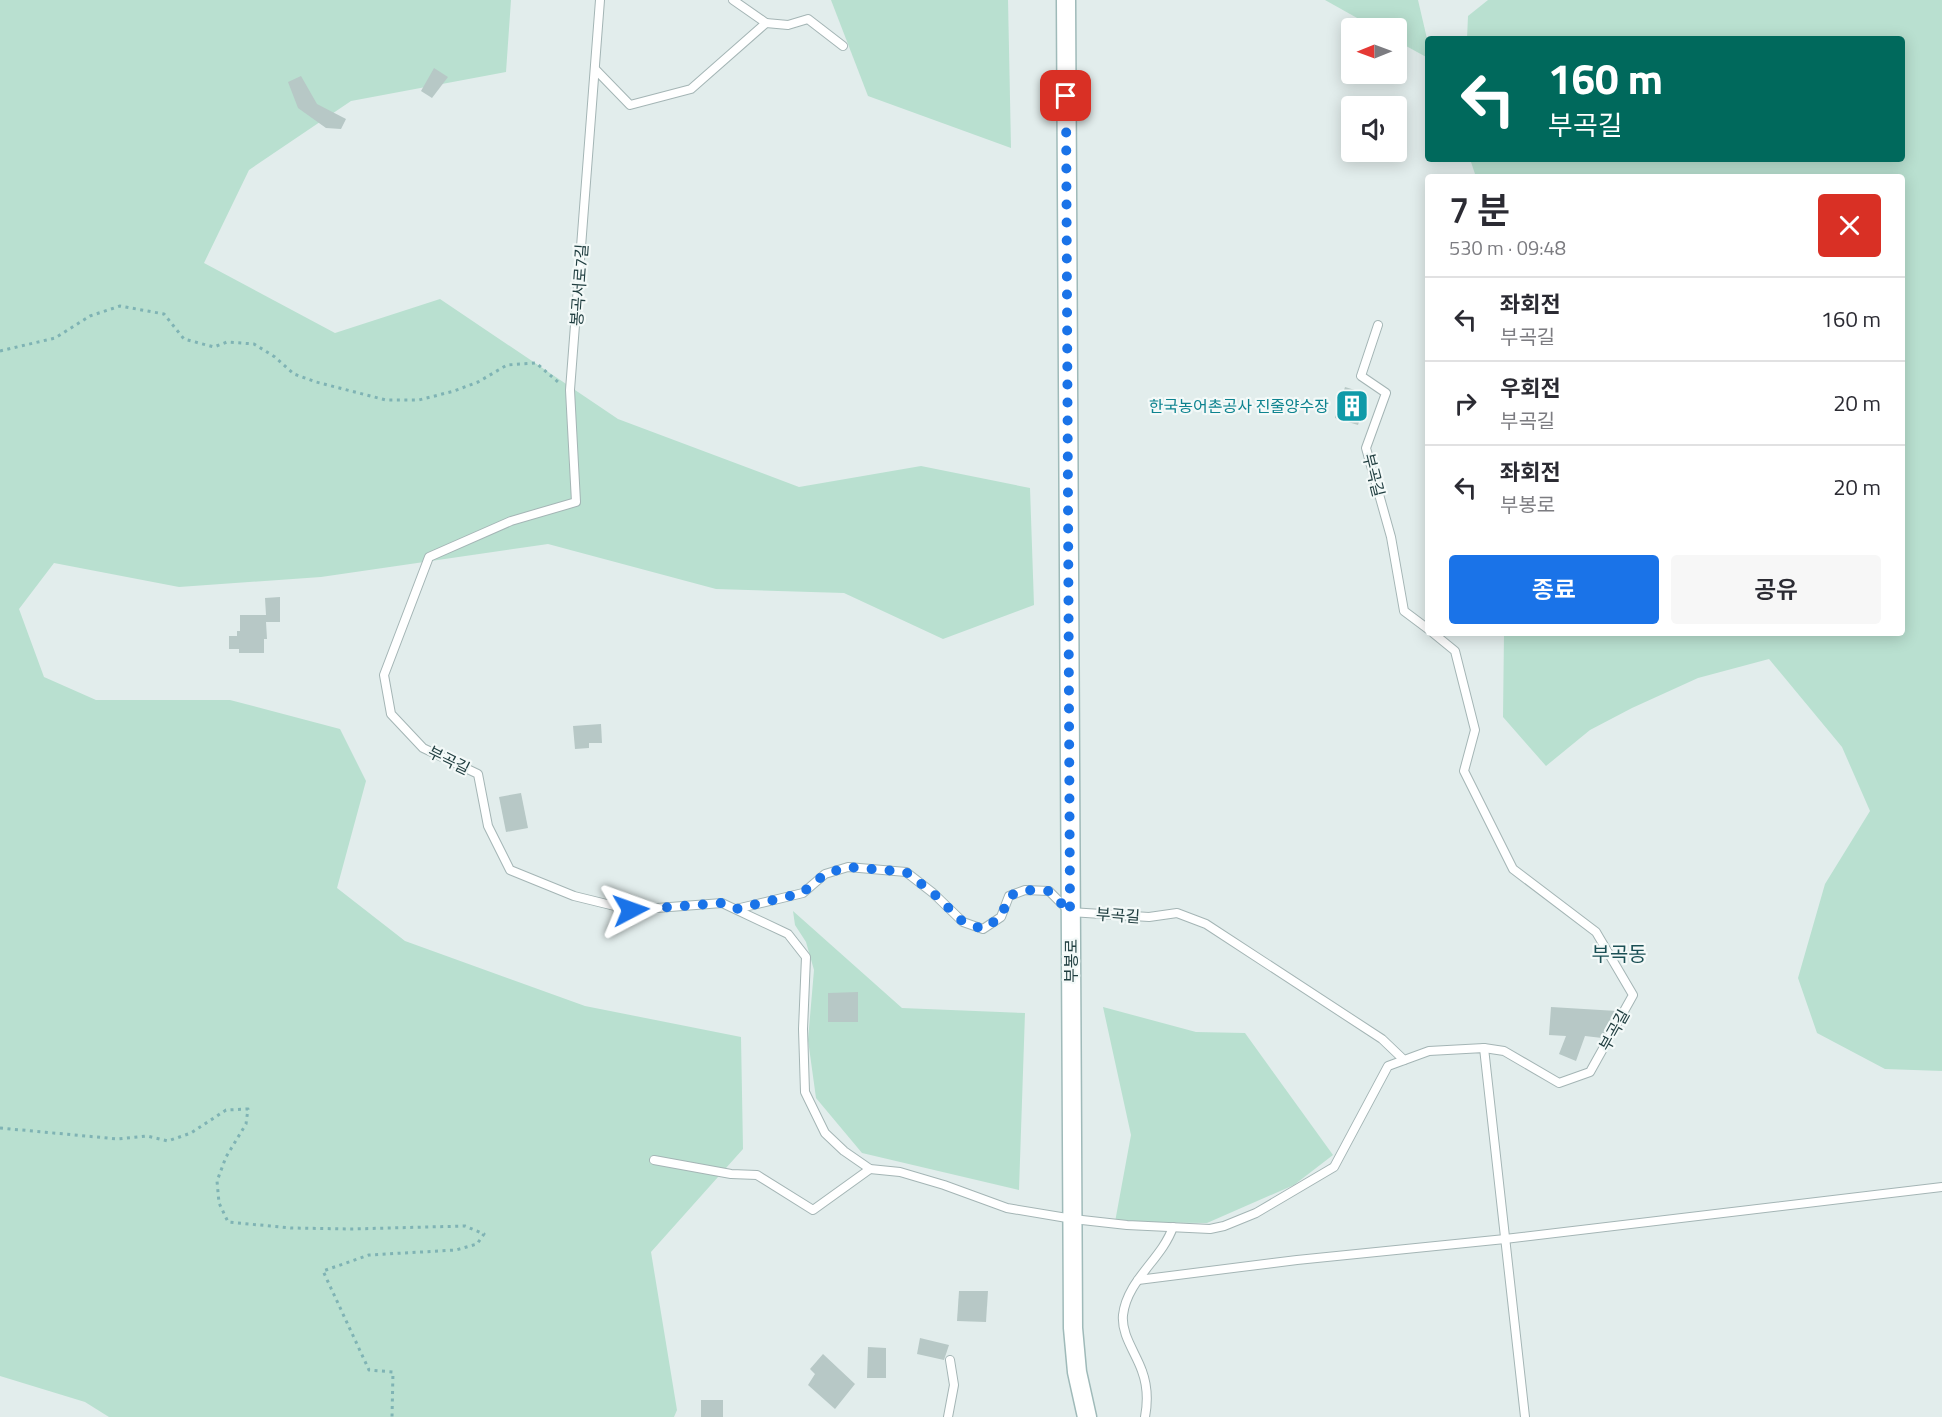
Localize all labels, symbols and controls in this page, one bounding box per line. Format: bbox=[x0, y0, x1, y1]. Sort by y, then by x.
north arrow bbox=[1341, 18, 1407, 84]
map controls bbox=[1341, 18, 1407, 162]
text: 160 m bbox=[1548, 46, 1663, 110]
icon: left bbox=[1449, 60, 1527, 138]
pin bbox=[1040, 70, 1091, 121]
icon: arrive bbox=[1049, 79, 1082, 112]
button: sound bbox=[1341, 96, 1407, 162]
text: 부곡길 bbox=[1548, 104, 1623, 145]
text: 7 분 bbox=[1449, 182, 1510, 237]
button: close bbox=[1818, 194, 1881, 257]
text: 530 m · 09:48 bbox=[1449, 232, 1566, 263]
street label: 봉곡서로7길 bbox=[564, 243, 594, 327]
text: 좌회전 bbox=[1500, 287, 1561, 321]
text: 160 m bbox=[1821, 302, 1881, 336]
icon: left bbox=[1449, 303, 1482, 336]
text: 부곡길 bbox=[1500, 321, 1555, 352]
text: 우회전 bbox=[1500, 371, 1561, 405]
text: 20 m bbox=[1833, 386, 1881, 420]
icon: right bbox=[1449, 387, 1482, 420]
building icon: 한국농어촌공사 진줄양수장 bbox=[1334, 388, 1370, 424]
place label: 한국농어촌공사 진줄양수장 bbox=[1149, 394, 1329, 418]
text: 부곡길 bbox=[1500, 405, 1555, 436]
street label: 부곡길 bbox=[1357, 451, 1391, 499]
text: 좌회전 bbox=[1500, 455, 1561, 489]
text: 20 m bbox=[1833, 470, 1881, 504]
icon: left bbox=[1449, 471, 1482, 504]
text: 부봉로 bbox=[1500, 489, 1555, 520]
button: 종료 bbox=[1449, 555, 1659, 624]
button: 공유 bbox=[1671, 555, 1881, 624]
street label: 부곡길 bbox=[424, 740, 474, 780]
position arrow bbox=[599, 878, 663, 942]
street label: 부곡길 bbox=[1095, 901, 1141, 929]
district label: 부곡동 bbox=[1591, 938, 1647, 969]
street label: 부봉로 bbox=[1059, 939, 1083, 983]
street label: 부곡길 bbox=[1593, 1005, 1635, 1055]

